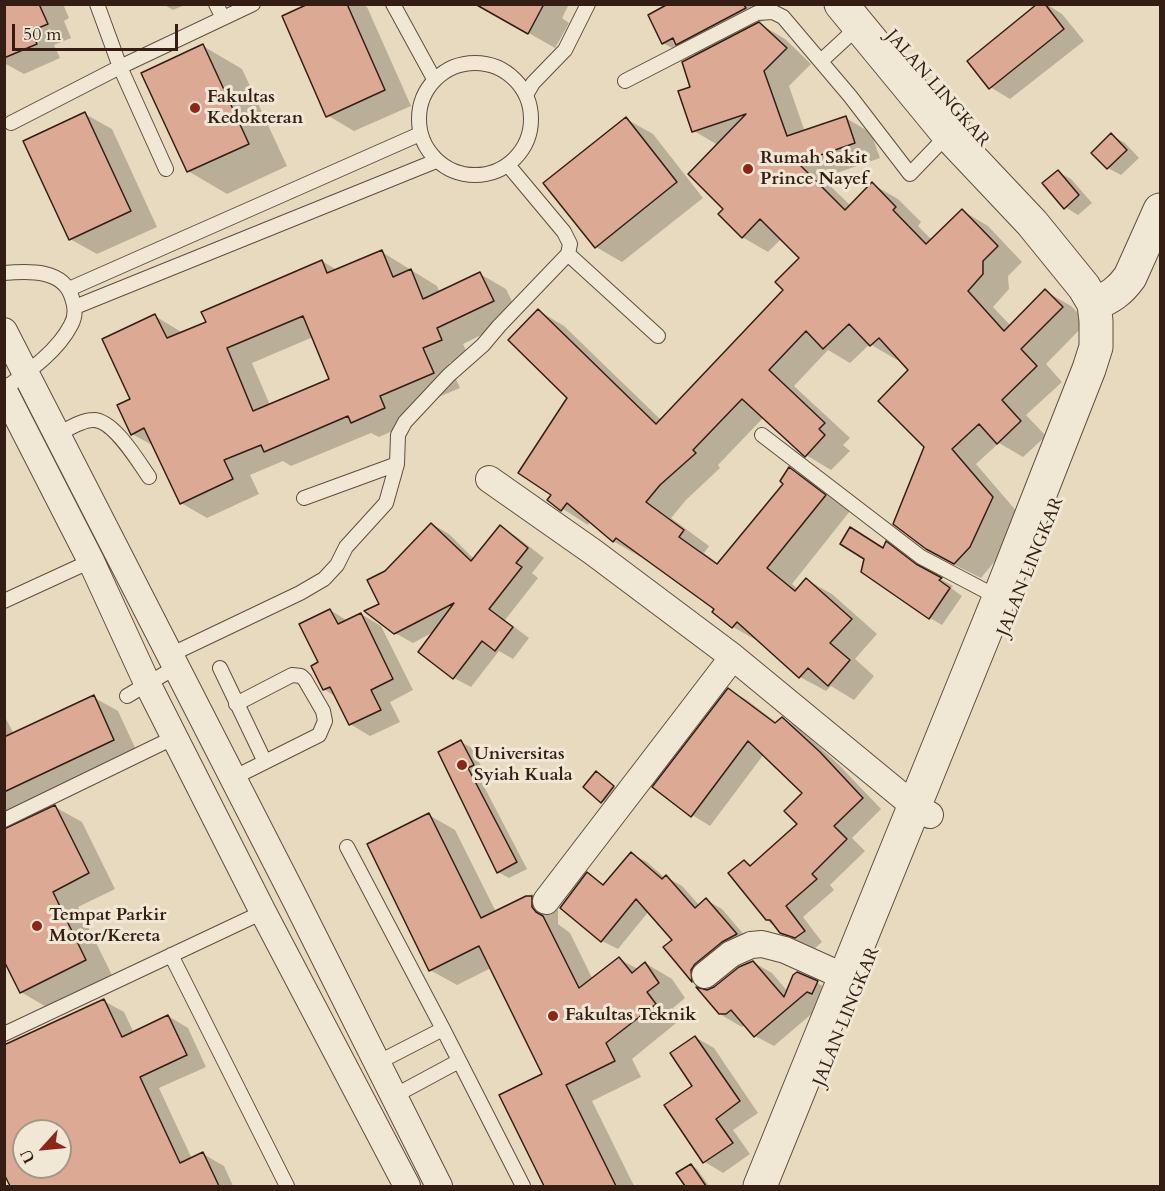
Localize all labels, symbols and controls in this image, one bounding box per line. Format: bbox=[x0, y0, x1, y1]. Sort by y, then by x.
scale bar bbox=[15, 12, 182, 50]
text: 50 m bbox=[23, 22, 62, 47]
street label: JALAN LINGKAR bbox=[880, 26, 994, 152]
place label: Fakultas Kedokteran bbox=[207, 87, 303, 130]
marker: Fakultas Kedokteran bbox=[188, 101, 202, 115]
place label: Rumah Sakit Prince Nayef bbox=[760, 148, 867, 190]
marker: Rumah Sakit Prince Nayef bbox=[741, 162, 755, 176]
street label: JALAN LINGKAR bbox=[993, 494, 1069, 640]
place label: Universitas Syiah Kuala bbox=[474, 744, 573, 786]
marker: Universitas Syiah Kuala bbox=[455, 758, 469, 772]
place label: Tempat Parkir Motor/Kereta bbox=[49, 905, 167, 948]
marker: Tempat Parkir Motor/Kereta bbox=[30, 919, 44, 933]
street label: JALAN LINGKAR bbox=[809, 944, 885, 1090]
place label: Fakultas Teknik bbox=[565, 1005, 696, 1027]
marker: Fakultas Teknik bbox=[546, 1009, 560, 1023]
north arrow bbox=[12, 1119, 72, 1179]
text: U bbox=[15, 1145, 41, 1167]

